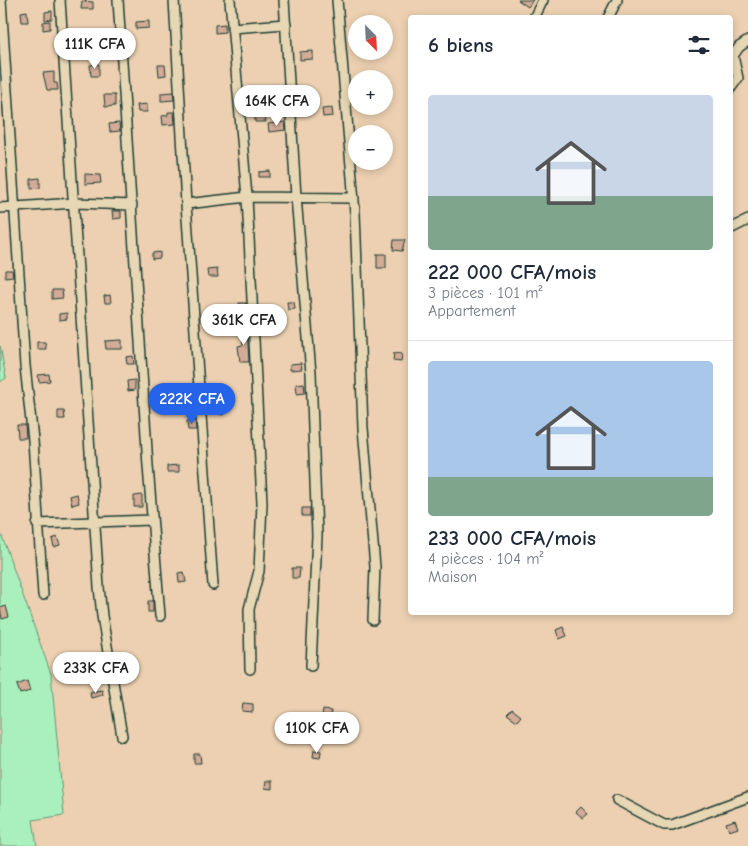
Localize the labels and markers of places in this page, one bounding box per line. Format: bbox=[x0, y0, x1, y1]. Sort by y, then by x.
pin: 111K CFA bbox=[43, 28, 147, 70]
pin: 164K CFA bbox=[225, 84, 329, 127]
pin: 361K CFA bbox=[192, 304, 296, 346]
pin: 222K CFA bbox=[140, 382, 244, 425]
pin: 233K CFA bbox=[44, 652, 148, 694]
pin: 110K CFA bbox=[265, 712, 369, 754]

